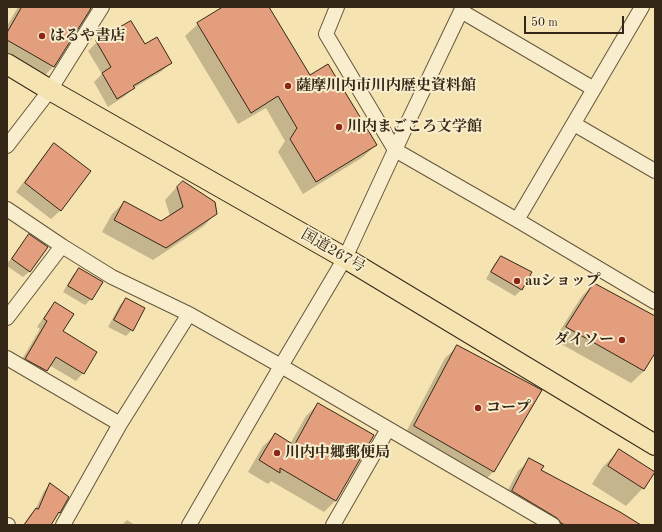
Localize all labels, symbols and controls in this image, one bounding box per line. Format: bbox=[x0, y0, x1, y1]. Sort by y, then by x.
scale bar bbox=[526, 8, 626, 34]
text: 50 m bbox=[531, 17, 558, 29]
place label: はるや書店 bbox=[50, 27, 125, 45]
marker: はるや書店 bbox=[37, 31, 47, 41]
place label: 薩摩川内市川内歴史資料館 bbox=[296, 77, 476, 95]
marker: 薩摩川内市川内歴史資料館 bbox=[283, 81, 293, 91]
place label: 川内まごころ文学館 bbox=[347, 118, 482, 136]
marker: 川内まごころ文学館 bbox=[334, 122, 344, 132]
street label: 国道267号 bbox=[298, 225, 368, 277]
place label: auショップ bbox=[525, 272, 601, 290]
marker: auショップ bbox=[512, 276, 522, 286]
place label: ダイソー bbox=[554, 331, 614, 349]
marker: ダイソー bbox=[617, 335, 627, 345]
place label: コープ bbox=[486, 399, 531, 417]
marker: コープ bbox=[473, 403, 483, 413]
place label: 川内中郷郵便局 bbox=[285, 444, 390, 462]
marker: 川内中郷郵便局 bbox=[272, 448, 282, 458]

